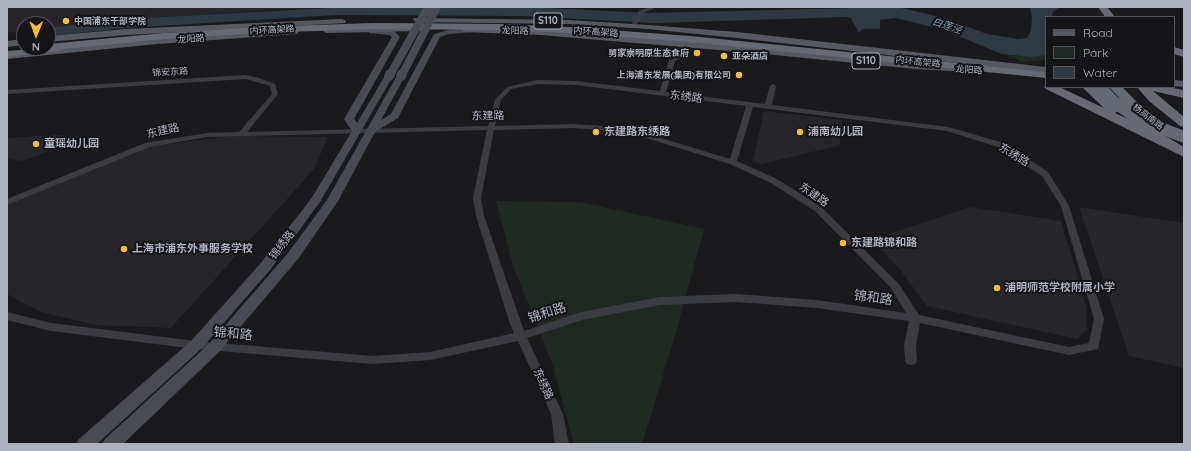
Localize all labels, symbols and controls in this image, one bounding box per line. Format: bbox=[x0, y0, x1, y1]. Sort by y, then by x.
road number: S110 bbox=[534, 13, 562, 29]
water label: 白莲泾 bbox=[931, 15, 963, 37]
north arrow bbox=[16, 16, 56, 56]
marker: 中国浦东干部学院 bbox=[61, 16, 71, 26]
place label: 中国浦东干部学院 bbox=[74, 16, 146, 26]
legend bbox=[1045, 16, 1175, 88]
street label: 内环高架路 bbox=[249, 23, 295, 37]
street label: 龙阳路 bbox=[501, 25, 529, 37]
street label: 内环高架路 bbox=[573, 25, 619, 39]
text: Road bbox=[1083, 25, 1113, 40]
street label: 龙阳路 bbox=[177, 33, 205, 45]
text: N bbox=[32, 40, 40, 54]
text: Park bbox=[1083, 45, 1108, 60]
place label: 舅家崇明原生态食府 bbox=[608, 48, 689, 58]
marker: 舅家崇明原生态食府 bbox=[692, 48, 702, 58]
marker: 亚朵酒店 bbox=[719, 51, 729, 61]
place label: 亚朵酒店 bbox=[732, 51, 768, 61]
road number: S110 bbox=[852, 53, 880, 69]
street label: 内环高架路 bbox=[895, 54, 941, 70]
street label: 龙阳路 bbox=[955, 64, 983, 76]
text: Water bbox=[1083, 65, 1117, 80]
street label: 锦安东路 bbox=[152, 66, 188, 78]
place label: 上海浦东发展(集团)有限公司 bbox=[617, 70, 731, 80]
marker: 上海浦东发展(集团)有限公司 bbox=[734, 70, 744, 80]
street label: 东绣路 bbox=[669, 88, 703, 106]
street label: 杨高南路 bbox=[1130, 102, 1166, 132]
street label: 东建路 bbox=[471, 109, 505, 123]
street label: 东建路 bbox=[145, 121, 181, 141]
place label: 东建路东绣路 bbox=[604, 125, 670, 139]
place label: 浦南幼儿园 bbox=[808, 125, 863, 139]
marker: 东建路东绣路 bbox=[591, 127, 601, 137]
marker: 浦南幼儿园 bbox=[795, 127, 805, 137]
place label: 童瑶幼儿园 bbox=[44, 137, 99, 151]
marker: 童瑶幼儿园 bbox=[31, 139, 41, 149]
street label: 东绣路 bbox=[996, 141, 1032, 169]
street label: 东建路 bbox=[797, 180, 831, 210]
street label: 锦绣路 bbox=[267, 228, 297, 262]
place label: 东建路锦和路 bbox=[851, 236, 917, 250]
marker: 东建路锦和路 bbox=[838, 238, 848, 248]
place label: 上海市浦东外事服务学校 bbox=[132, 242, 253, 256]
marker: 上海市浦东外事服务学校 bbox=[119, 244, 129, 254]
place label: 浦明师范学校附属小学 bbox=[1005, 281, 1115, 295]
marker: 浦明师范学校附属小学 bbox=[992, 283, 1002, 293]
street label: 锦和路 bbox=[853, 288, 893, 308]
street label: 锦和路 bbox=[526, 300, 568, 326]
street label: 锦和路 bbox=[213, 325, 253, 343]
street label: 东绣路 bbox=[530, 366, 556, 402]

